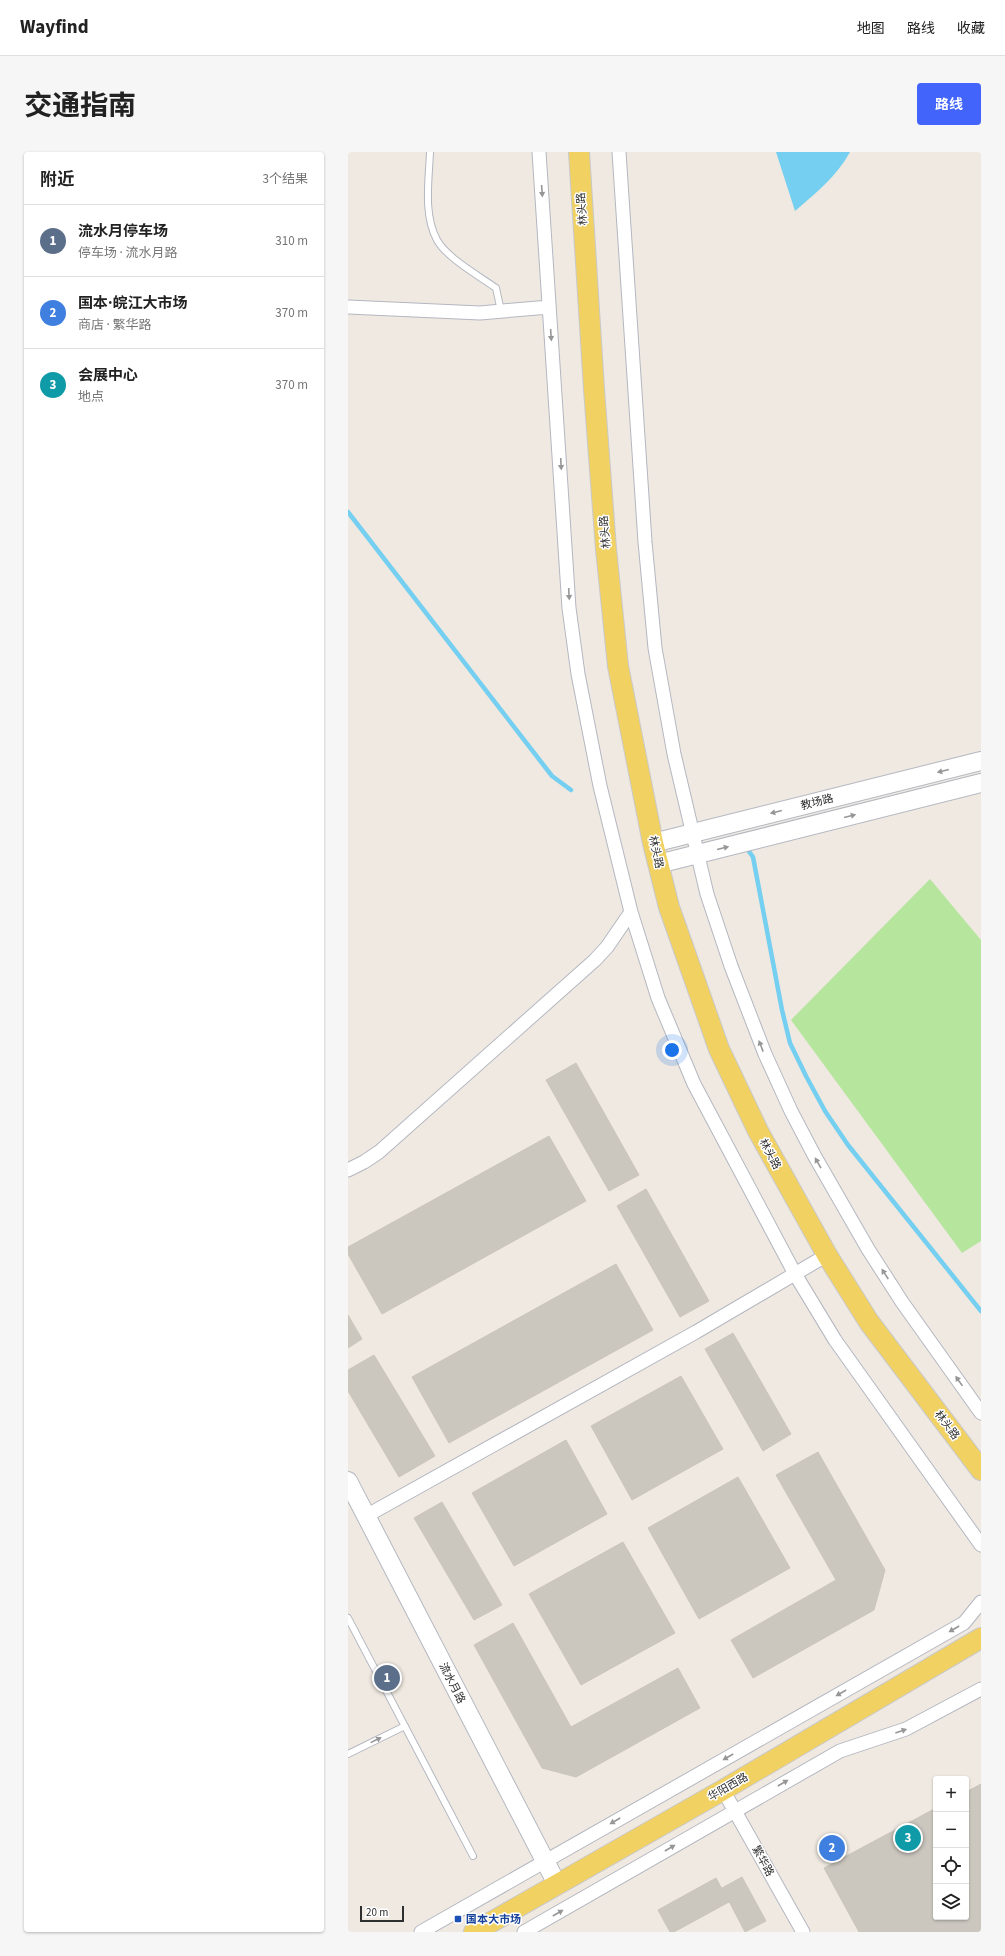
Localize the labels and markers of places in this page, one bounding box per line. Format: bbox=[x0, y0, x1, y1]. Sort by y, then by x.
pin: 1 bbox=[374, 1663, 400, 1693]
pin: 3 bbox=[895, 1823, 921, 1853]
pin: 2 bbox=[819, 1833, 845, 1863]
place label: 国本大市场 bbox=[466, 1912, 521, 1927]
marker: 国本大市场 bbox=[453, 1914, 463, 1924]

